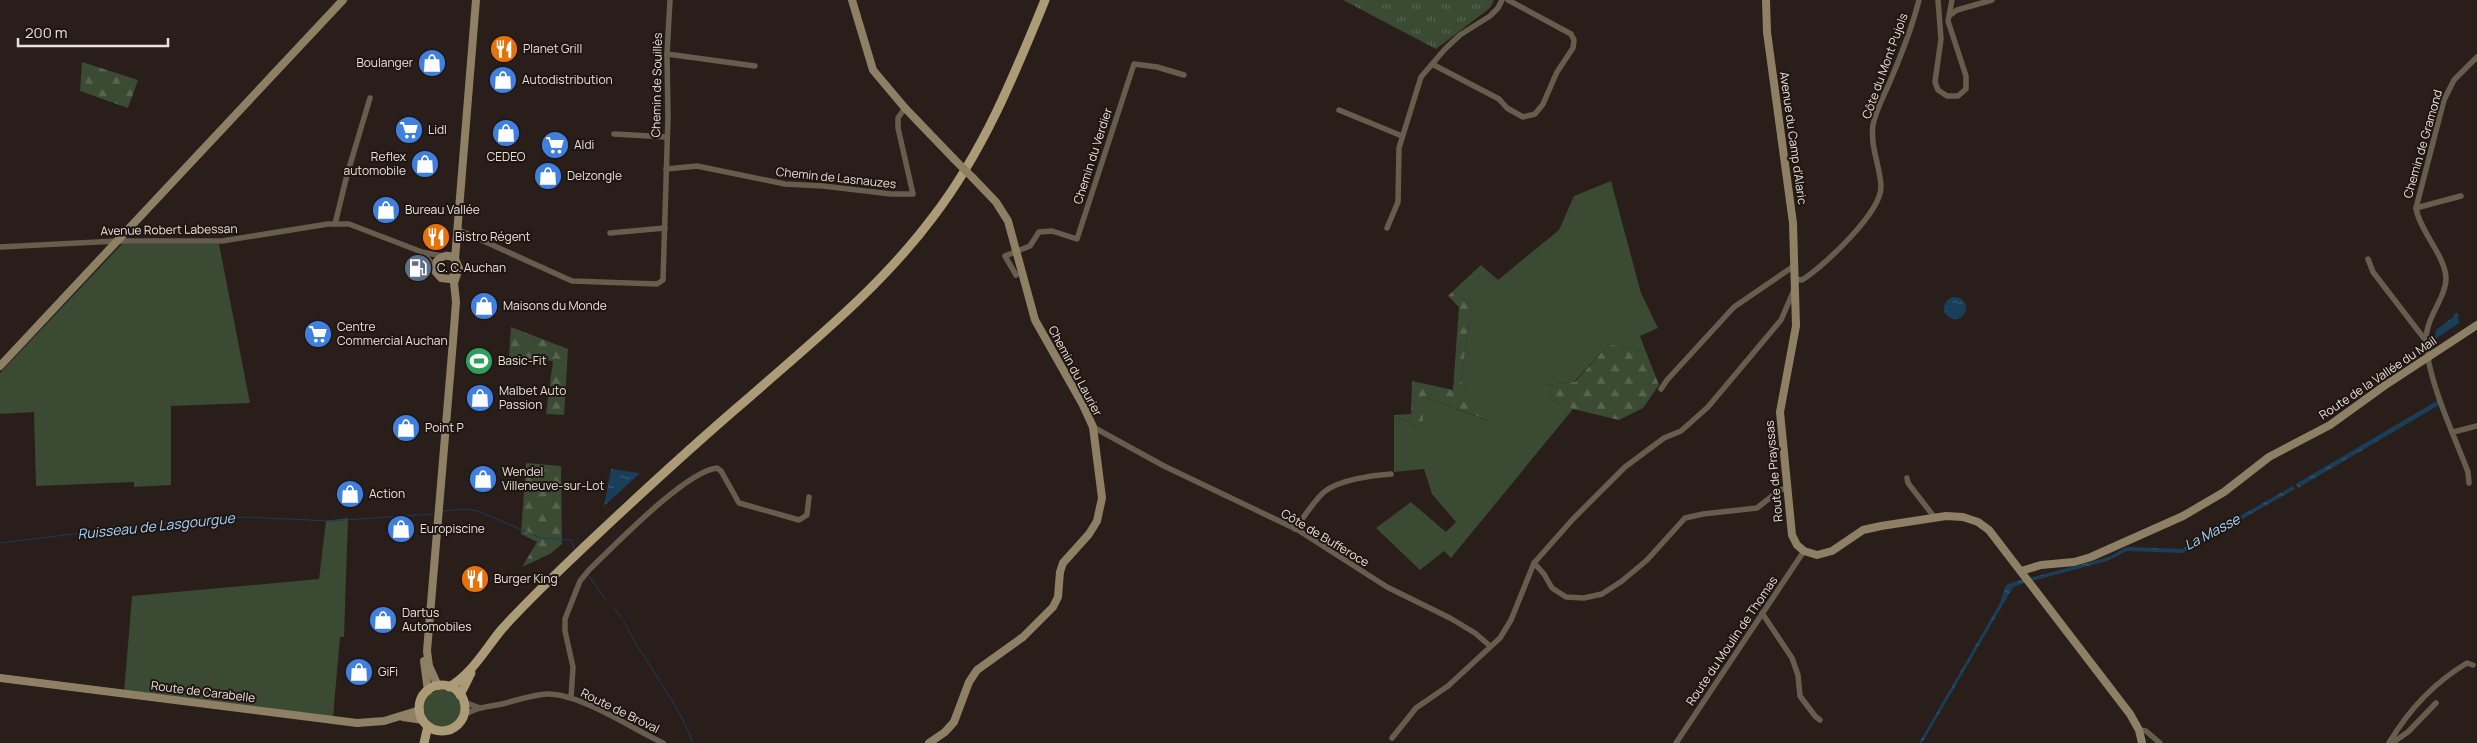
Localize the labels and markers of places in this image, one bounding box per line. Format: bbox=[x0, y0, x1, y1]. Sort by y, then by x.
restaurant icon: Planet Grill bbox=[489, 34, 519, 64]
place label: Planet Grill bbox=[523, 40, 582, 57]
shop icon: Boulanger bbox=[417, 48, 447, 78]
place label: Boulanger bbox=[356, 54, 414, 71]
shop icon: Autodistribution bbox=[488, 65, 518, 95]
place label: Autodistribution bbox=[522, 71, 613, 88]
supermarket icon: Lidl bbox=[394, 115, 424, 145]
shop icon: CEDEO bbox=[491, 118, 521, 148]
place label: Lidl bbox=[428, 121, 447, 138]
supermarket icon: Aldi bbox=[540, 130, 570, 160]
place label: Aldi bbox=[574, 136, 594, 153]
place label: Reflex automobile bbox=[344, 148, 407, 179]
place label: CEDEO bbox=[487, 148, 526, 165]
shop icon: Reflex automobile bbox=[410, 149, 440, 179]
shop icon: Delzongle bbox=[533, 161, 563, 191]
place label: Delzongle bbox=[567, 167, 622, 184]
shop icon: Bureau Vallée bbox=[371, 195, 401, 225]
place label: Bureau Vallée bbox=[405, 201, 480, 218]
restaurant icon: Bistro Régent bbox=[421, 222, 451, 252]
place label: Bistro Régent bbox=[455, 228, 531, 245]
fuel station icon: C. C. Auchan bbox=[403, 253, 433, 283]
place label: C. C. Auchan bbox=[437, 259, 506, 276]
shop icon: Maisons du Monde bbox=[469, 291, 499, 321]
place label: Maisons du Monde bbox=[503, 297, 607, 314]
place label: Centre Commercial Auchan bbox=[337, 318, 448, 349]
supermarket icon: Centre Commercial Auchan bbox=[303, 319, 333, 349]
sports icon: Basic-Fit bbox=[464, 346, 494, 376]
place label: Basic-Fit bbox=[498, 352, 547, 369]
place label: Malbet Auto Passion bbox=[499, 382, 566, 413]
shop icon: Malbet Auto Passion bbox=[465, 383, 495, 413]
shop icon: Point P bbox=[391, 413, 421, 443]
place label: Point P bbox=[425, 419, 464, 436]
place label: Wendel Villeneuve-sur-Lot bbox=[502, 463, 604, 494]
shop icon: Wendel Villeneuve-sur-Lot bbox=[468, 464, 498, 494]
shop icon: Action bbox=[335, 479, 365, 509]
place label: Action bbox=[369, 485, 405, 502]
shop icon: Europiscine bbox=[386, 514, 416, 544]
place label: Europiscine bbox=[420, 520, 485, 537]
restaurant icon: Burger King bbox=[460, 564, 490, 594]
place label: Burger King bbox=[494, 570, 558, 587]
place label: Dartus Automobiles bbox=[402, 604, 472, 635]
shop icon: Dartus Automobiles bbox=[368, 605, 398, 635]
shop icon: GiFi bbox=[344, 657, 374, 687]
place label: GiFi bbox=[378, 663, 398, 680]

